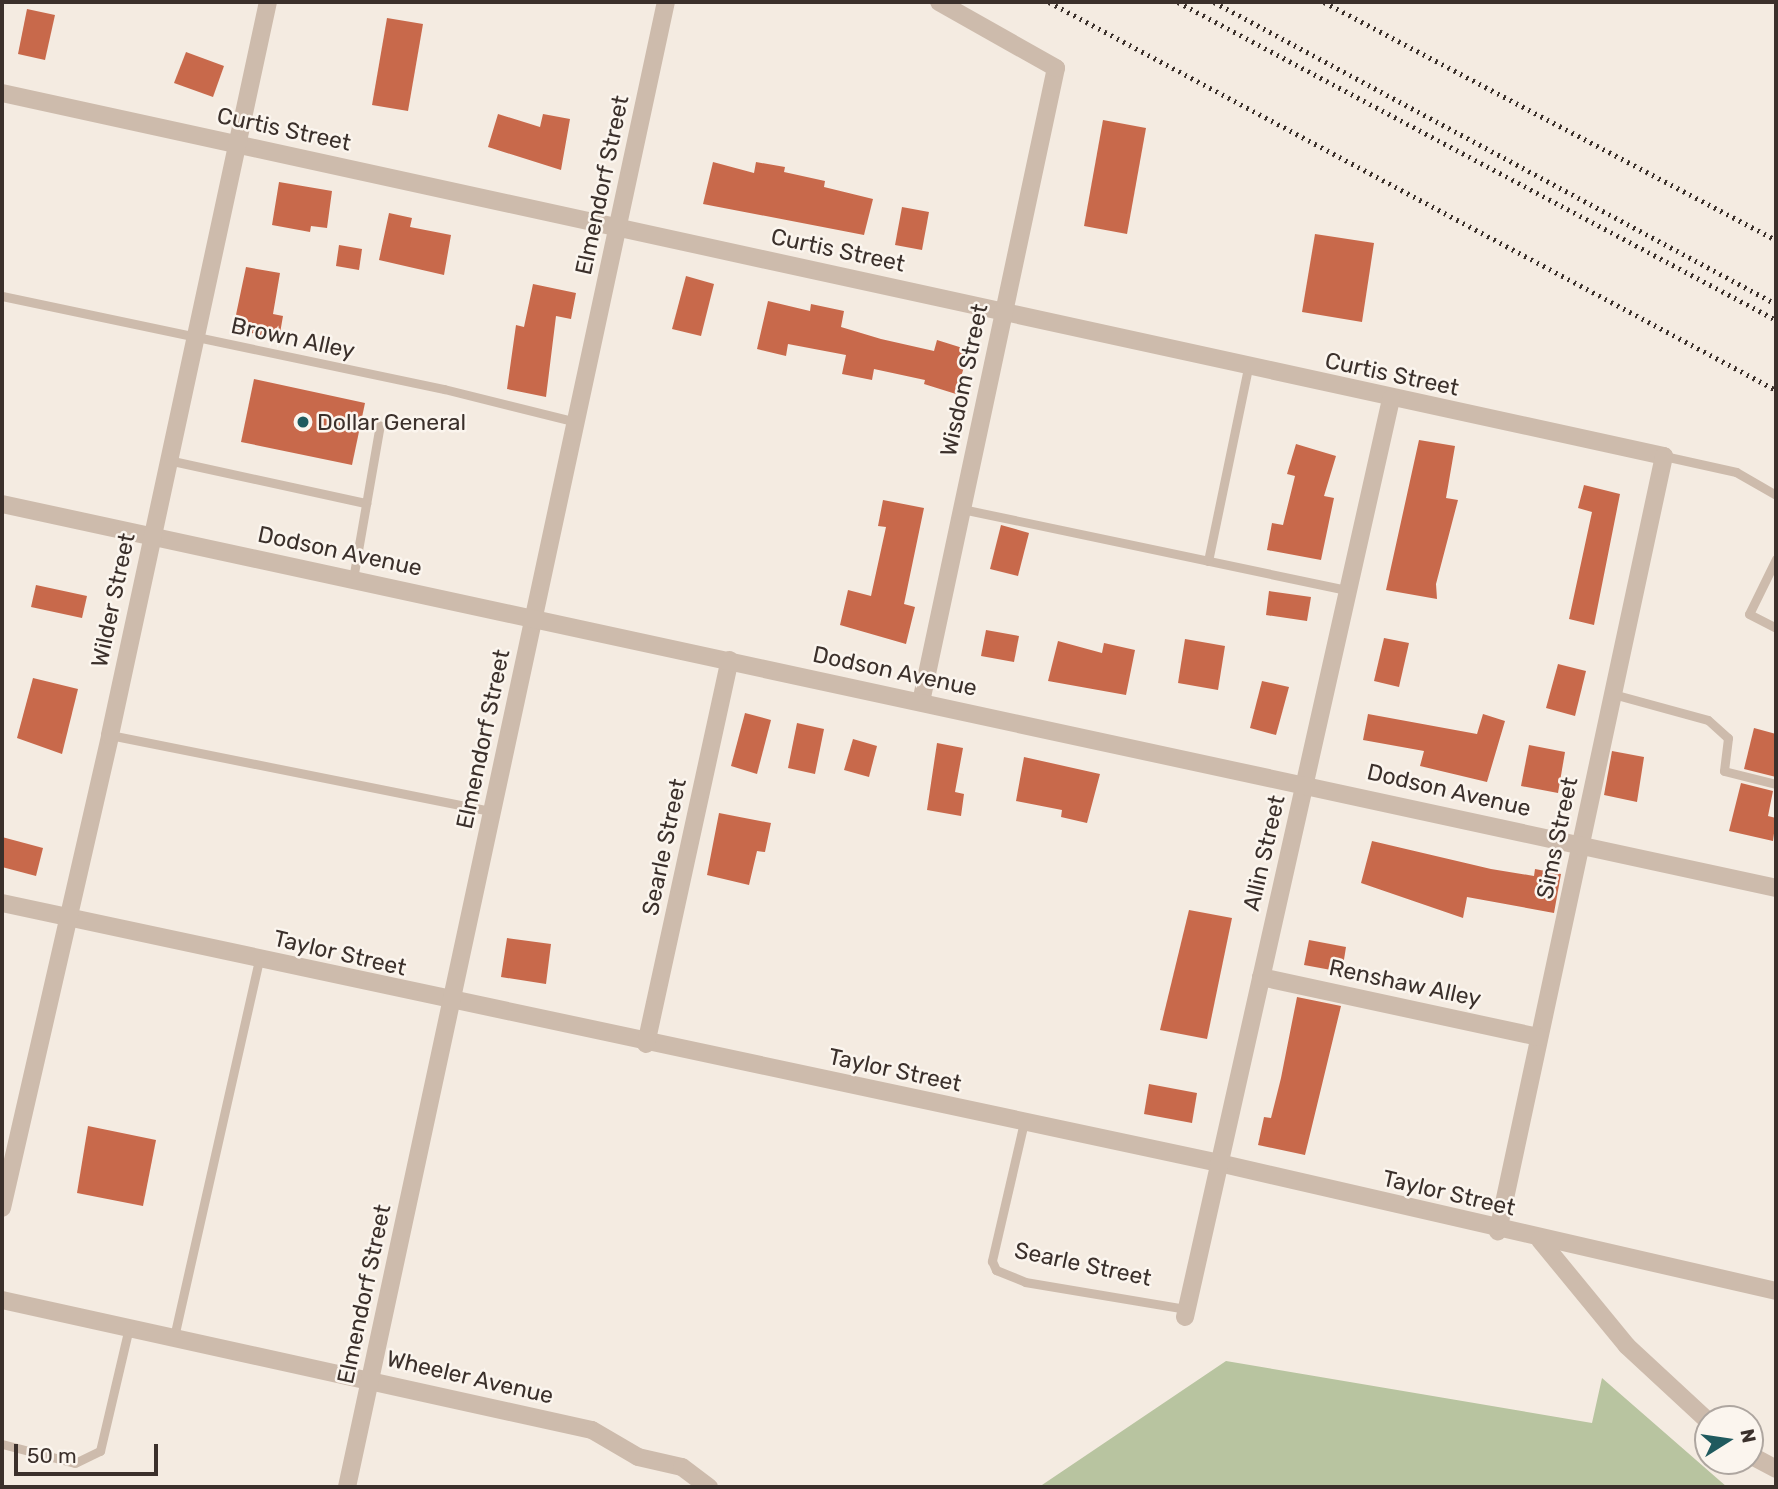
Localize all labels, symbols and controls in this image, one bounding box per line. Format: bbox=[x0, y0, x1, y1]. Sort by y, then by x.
street label: Elmendorf Street bbox=[569, 92, 635, 278]
street label: Curtis Street bbox=[214, 101, 354, 157]
street label: Curtis Street bbox=[768, 222, 908, 278]
street label: Wisdom Street bbox=[934, 301, 994, 459]
street label: Brown Alley bbox=[228, 311, 358, 365]
street label: Curtis Street bbox=[1322, 346, 1462, 402]
place label: Dollar General bbox=[317, 408, 466, 436]
marker: Dollar General bbox=[295, 414, 311, 430]
street label: Dodson Avenue bbox=[255, 520, 425, 582]
street label: Wilder Street bbox=[85, 530, 141, 670]
street label: Dodson Avenue bbox=[810, 640, 980, 702]
street label: Elmendorf Street bbox=[450, 646, 516, 832]
street label: Dodson Avenue bbox=[1364, 758, 1534, 822]
street label: Sims Street bbox=[1531, 774, 1583, 902]
street label: Searle Street bbox=[636, 776, 692, 918]
street label: Allin Street bbox=[1237, 792, 1291, 914]
street label: Taylor Street bbox=[271, 924, 409, 982]
street label: Renshaw Alley bbox=[1326, 953, 1484, 1013]
street label: Taylor Street bbox=[826, 1042, 964, 1098]
street label: Taylor Street bbox=[1380, 1164, 1518, 1222]
street label: Elmendorf Street bbox=[331, 1201, 397, 1387]
street label: Searle Street bbox=[1012, 1236, 1154, 1292]
street label: Wheeler Avenue bbox=[383, 1344, 557, 1410]
north arrow bbox=[1694, 1405, 1764, 1475]
text: N bbox=[1735, 1427, 1761, 1445]
scale bar bbox=[18, 1430, 161, 1474]
text: 50 m bbox=[27, 1443, 77, 1468]

